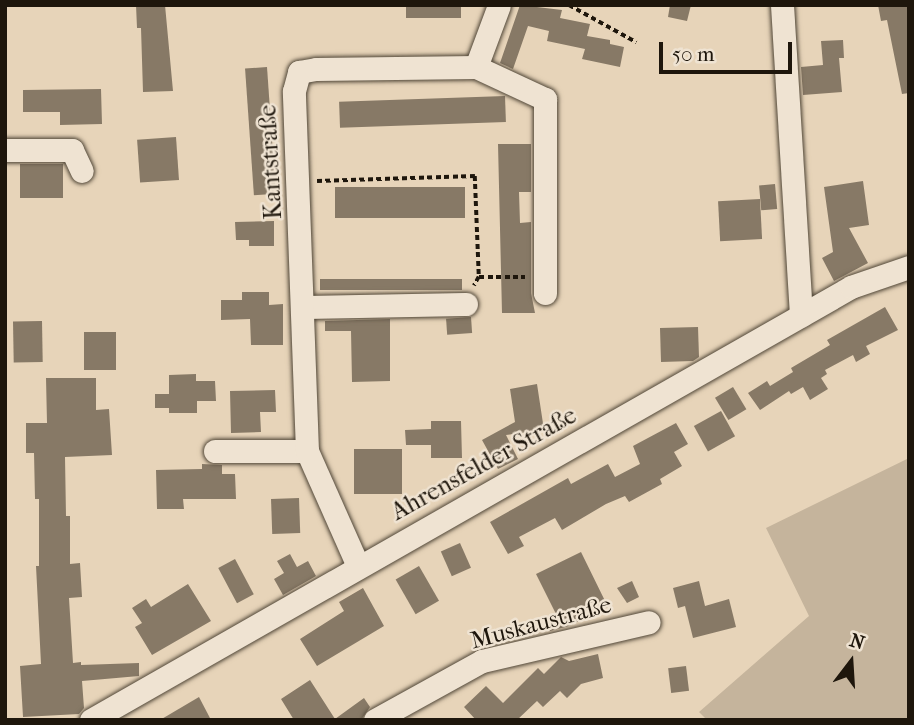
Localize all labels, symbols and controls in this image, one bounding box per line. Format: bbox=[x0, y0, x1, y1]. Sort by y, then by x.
scale bar bbox=[662, 28, 795, 72]
text: 50 m bbox=[672, 42, 715, 66]
street label: Kantstraße bbox=[254, 104, 288, 220]
street label: Ahrensfelder Straße bbox=[386, 401, 582, 527]
street label: Muskaustraße bbox=[467, 590, 615, 656]
north arrow bbox=[816, 627, 886, 697]
text: N bbox=[847, 629, 867, 655]

